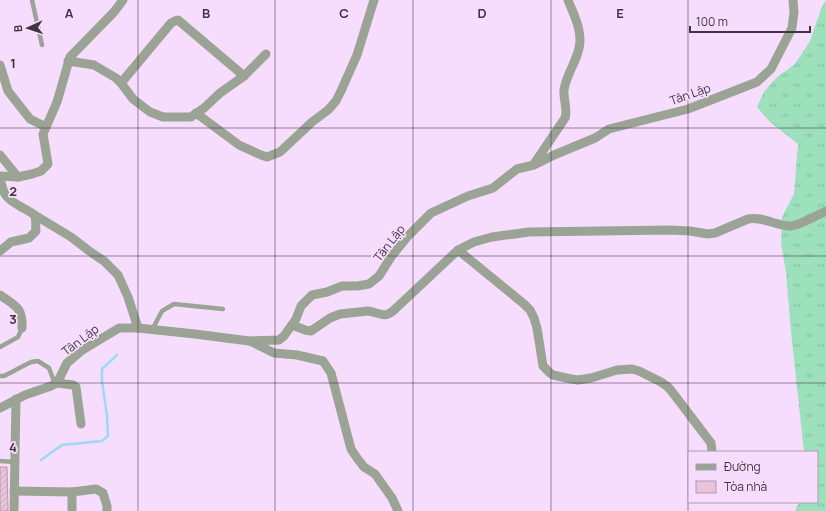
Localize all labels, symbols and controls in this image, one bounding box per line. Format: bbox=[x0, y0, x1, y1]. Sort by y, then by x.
text: A bbox=[65, 4, 74, 22]
text: B bbox=[202, 4, 210, 22]
text: C bbox=[339, 4, 349, 22]
text: D bbox=[477, 4, 487, 22]
text: E bbox=[616, 4, 624, 22]
north arrow bbox=[8, 8, 48, 48]
scale bar bbox=[690, 8, 810, 34]
text: 100 m bbox=[696, 13, 728, 30]
text: B bbox=[10, 25, 25, 32]
text: 1 bbox=[10, 54, 16, 72]
street label: Tân Lập bbox=[667, 79, 713, 109]
text: 2 bbox=[9, 182, 17, 200]
street label: Tân Lập bbox=[369, 221, 409, 265]
text: 3 bbox=[9, 310, 17, 328]
street label: Tân Lập bbox=[58, 320, 102, 360]
text: 4 bbox=[9, 438, 17, 456]
legend bbox=[688, 451, 818, 503]
text: Đường bbox=[724, 458, 761, 475]
text: Tòa nhà bbox=[724, 478, 767, 495]

